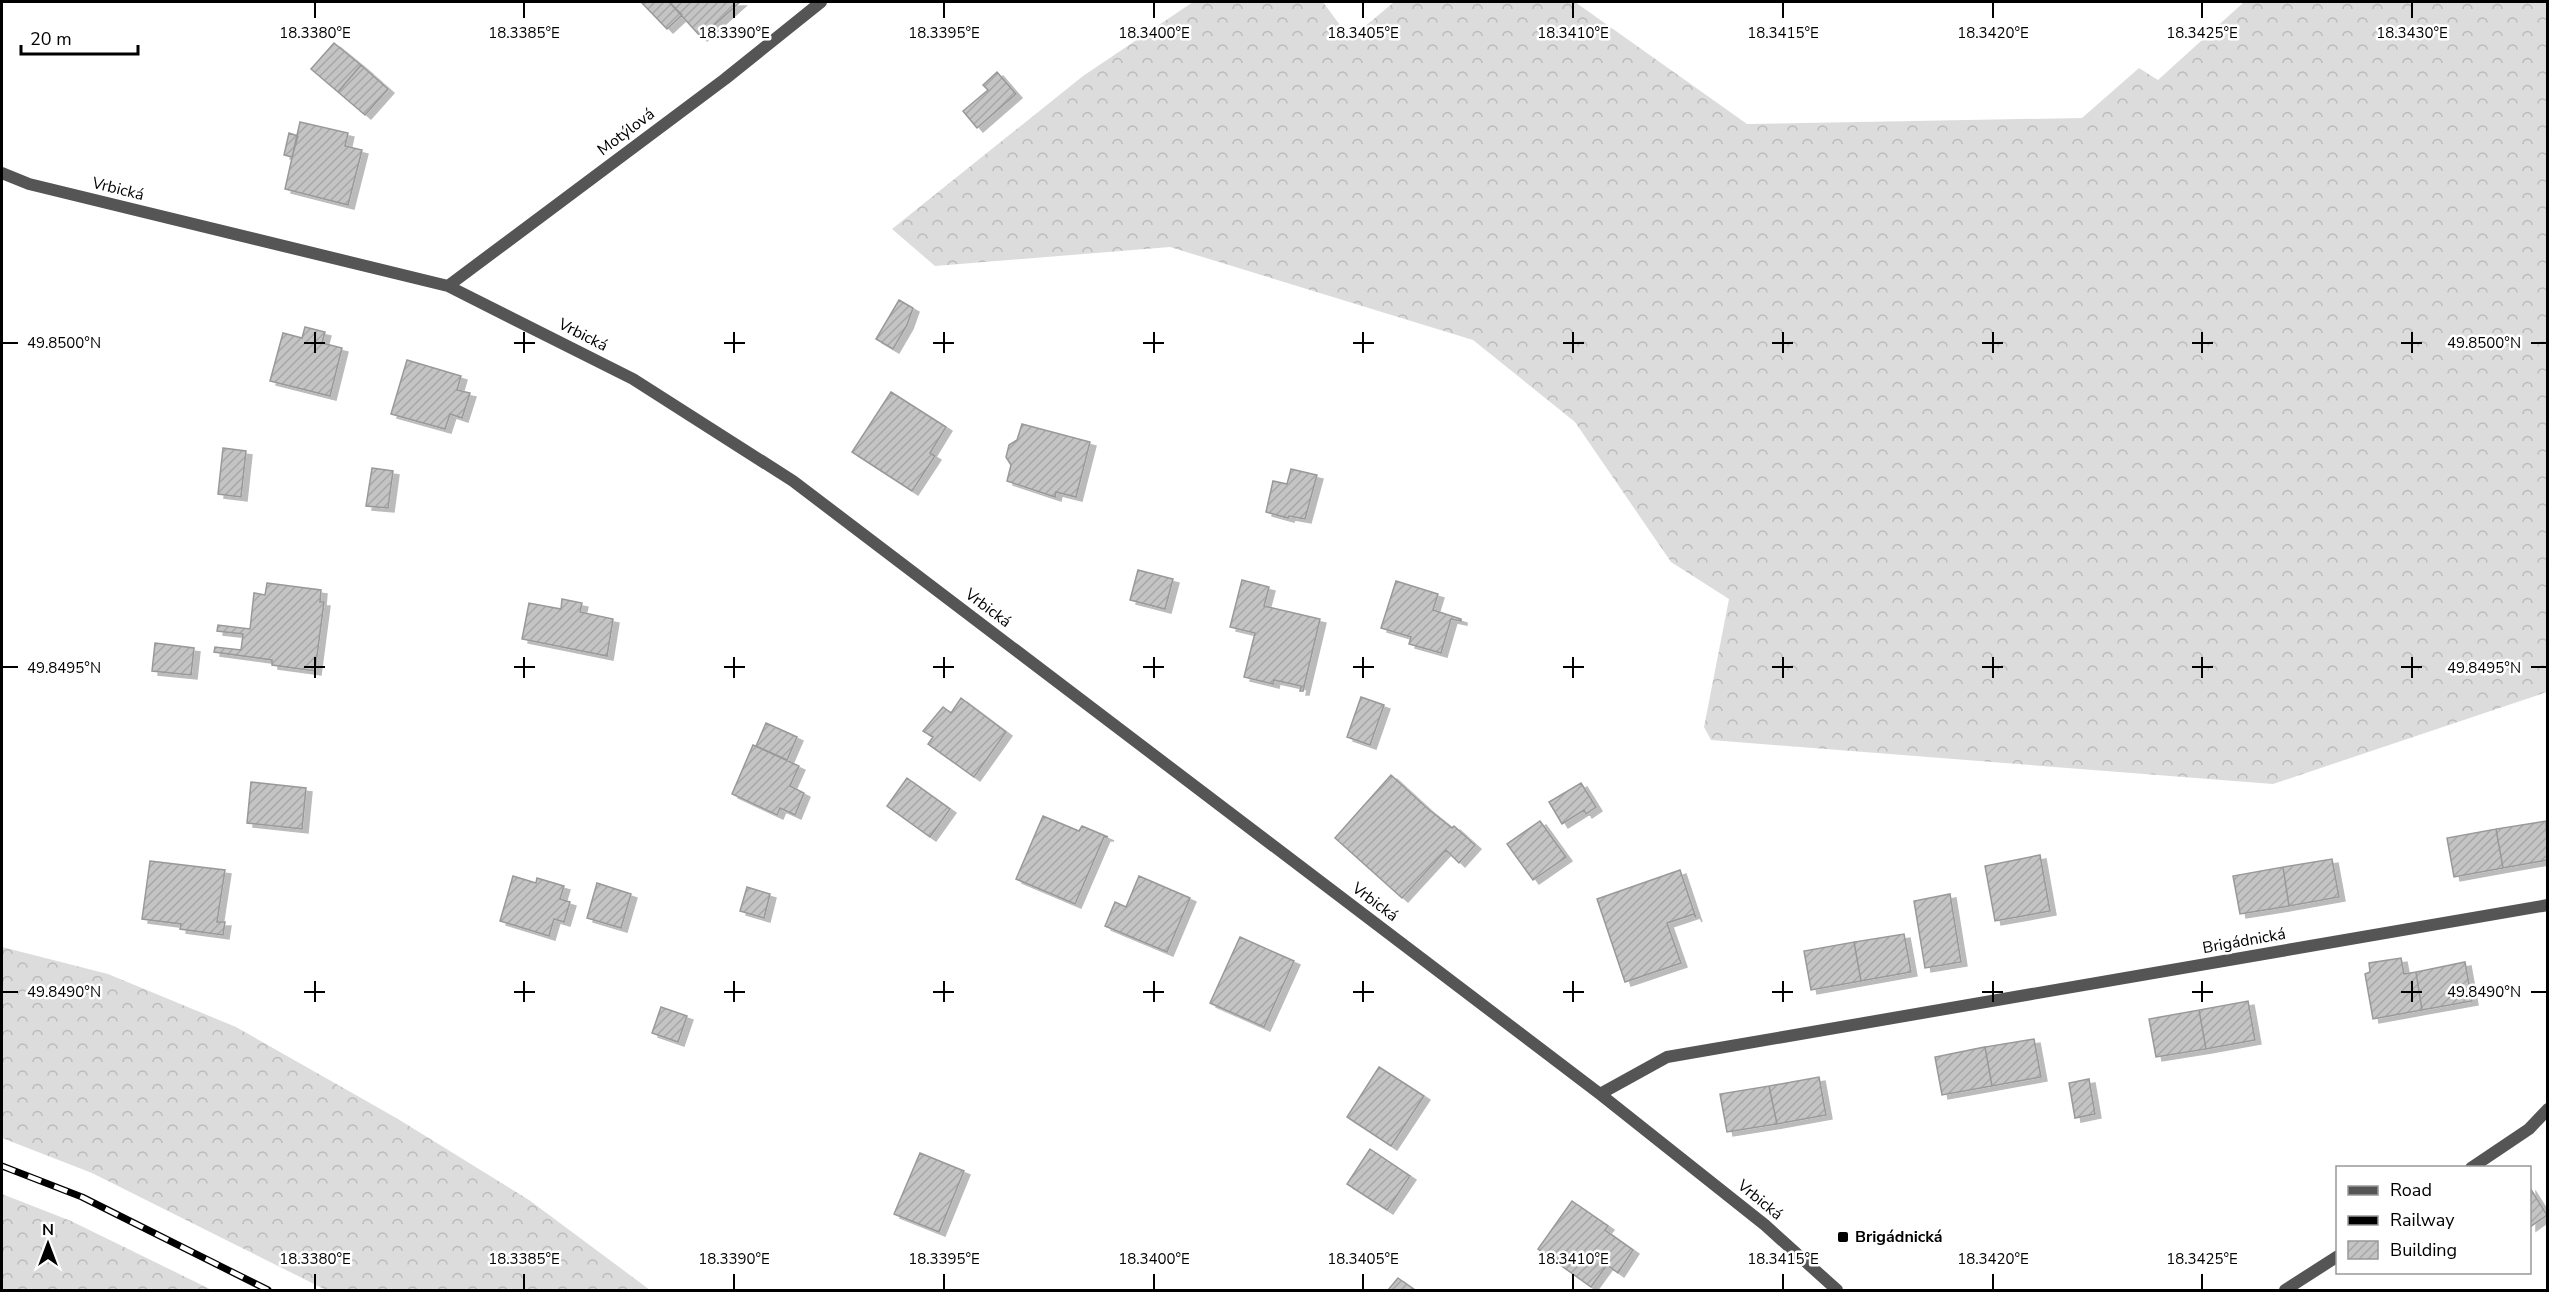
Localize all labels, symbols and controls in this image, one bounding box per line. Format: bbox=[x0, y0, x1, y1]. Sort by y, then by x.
scale bar bbox=[21, 18, 138, 56]
text: 18.3380°E bbox=[279, 23, 351, 43]
text: 18.3385°E bbox=[488, 23, 560, 43]
text: 18.3390°E bbox=[698, 23, 770, 43]
text: 18.3395°E bbox=[908, 23, 980, 43]
text: 18.3400°E bbox=[1118, 23, 1190, 43]
text: 18.3405°E bbox=[1327, 23, 1399, 43]
text: 18.3410°E bbox=[1537, 23, 1609, 43]
text: 18.3415°E bbox=[1747, 23, 1819, 43]
text: 18.3420°E bbox=[1957, 23, 2029, 43]
text: 18.3425°E bbox=[2166, 23, 2238, 43]
text: 18.3430°E bbox=[2376, 23, 2448, 43]
text: 20 m bbox=[30, 27, 72, 51]
street label: Motýlová bbox=[593, 103, 659, 161]
street label: Vrbická bbox=[89, 172, 146, 206]
street label: Vrbická bbox=[554, 313, 611, 357]
text: 49.8500°N bbox=[27, 333, 101, 353]
text: 49.8500°N bbox=[2447, 333, 2521, 353]
street label: Vrbická bbox=[960, 583, 1016, 633]
text: 49.8495°N bbox=[27, 658, 101, 678]
text: 49.8495°N bbox=[2447, 658, 2521, 678]
street label: Vrbická bbox=[1347, 877, 1403, 927]
street label: Brigádnická bbox=[2201, 923, 2287, 959]
text: 49.8490°N bbox=[27, 982, 101, 1002]
text: 49.8490°N bbox=[2447, 982, 2521, 1002]
legend bbox=[2336, 1166, 2531, 1274]
street label: Vrbická bbox=[1732, 1174, 1787, 1225]
text: Road bbox=[2390, 1178, 2432, 1202]
text: Railway bbox=[2390, 1208, 2455, 1232]
north arrow bbox=[18, 1214, 78, 1274]
text: N bbox=[42, 1219, 54, 1241]
place label: Brigádnická bbox=[1855, 1226, 1943, 1248]
marker: Brigádnická bbox=[1836, 1230, 1850, 1244]
text: Building bbox=[2390, 1238, 2457, 1262]
text: 18.3380°E bbox=[279, 1249, 351, 1269]
text: 18.3385°E bbox=[488, 1249, 560, 1269]
text: 18.3390°E bbox=[698, 1249, 770, 1269]
text: 18.3395°E bbox=[908, 1249, 980, 1269]
text: 18.3400°E bbox=[1118, 1249, 1190, 1269]
text: 18.3405°E bbox=[1327, 1249, 1399, 1269]
text: 18.3410°E bbox=[1537, 1249, 1609, 1269]
text: 18.3415°E bbox=[1747, 1249, 1819, 1269]
text: 18.3420°E bbox=[1957, 1249, 2029, 1269]
text: 18.3425°E bbox=[2166, 1249, 2238, 1269]

